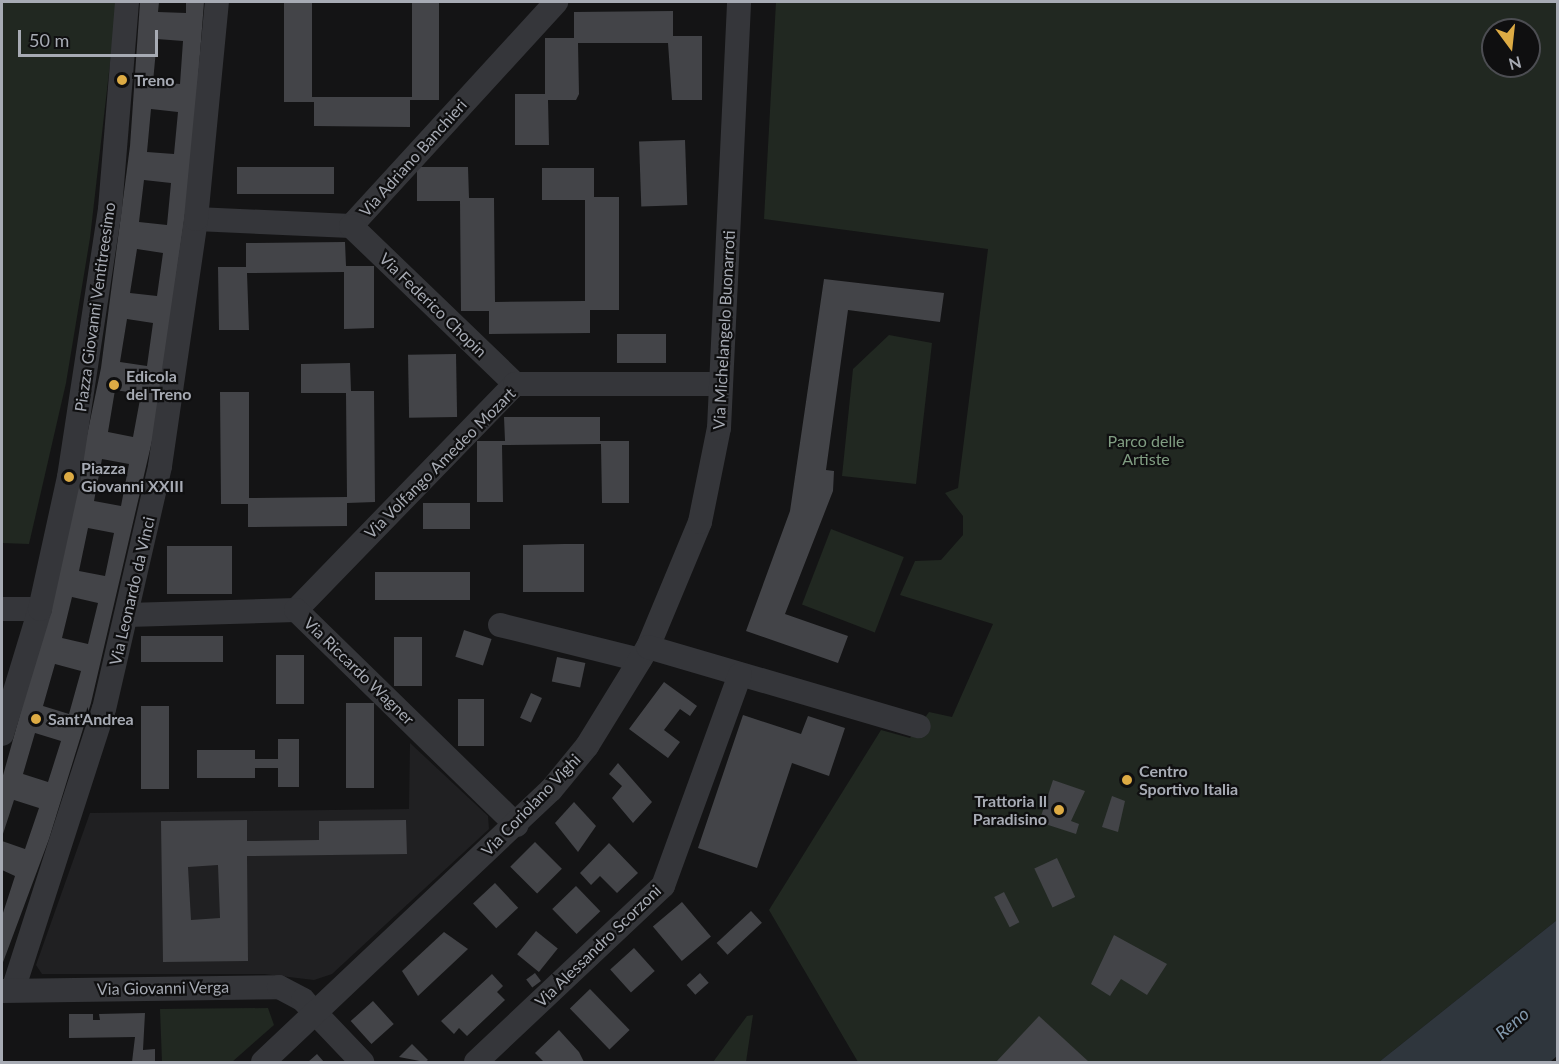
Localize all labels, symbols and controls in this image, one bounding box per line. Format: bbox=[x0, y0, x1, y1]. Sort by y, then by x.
scale bar bbox=[21, 18, 160, 56]
north arrow bbox=[1481, 18, 1541, 78]
text: 50 m bbox=[29, 29, 69, 51]
text: N bbox=[1507, 53, 1524, 75]
place label: Treno bbox=[134, 70, 174, 90]
marker: Treno bbox=[115, 73, 129, 87]
street label: Via Adriano Banchieri bbox=[355, 95, 471, 221]
street label: Piazza Giovanni Ventitreesimo bbox=[71, 201, 119, 413]
street label: Via Michelangelo Buonarroti bbox=[709, 230, 739, 430]
street label: Via Federico Chopin bbox=[375, 249, 491, 361]
place label: Edicola del Treno bbox=[126, 366, 192, 404]
marker: Edicola del Treno bbox=[107, 378, 121, 392]
street label: Via Volfango Amedeo Mozart bbox=[360, 383, 520, 543]
park label: Parco delle Artiste bbox=[1108, 431, 1184, 469]
place label: Piazza Giovanni XXIII bbox=[81, 458, 184, 496]
marker: Piazza Giovanni XXIII bbox=[62, 470, 76, 484]
street label: Via Leonardo da Vinci bbox=[105, 515, 159, 667]
street label: Via Riccardo Wagner bbox=[300, 613, 418, 729]
place label: Sant'Andrea bbox=[48, 709, 134, 729]
marker: Sant'Andrea bbox=[29, 712, 43, 726]
street label: Via Coriolano Vighi bbox=[477, 750, 585, 860]
place label: Centro Sportivo Italia bbox=[1139, 761, 1238, 799]
marker: Centro Sportivo Italia bbox=[1120, 773, 1134, 787]
place label: Trattoria Il Paradisino bbox=[973, 791, 1047, 829]
marker: Trattoria Il Paradisino bbox=[1052, 803, 1066, 817]
street label: Via Alessandro Scorzoni bbox=[531, 881, 665, 1011]
street label: Via Giovanni Verga bbox=[96, 977, 230, 999]
water label: Reno bbox=[1491, 1003, 1533, 1043]

